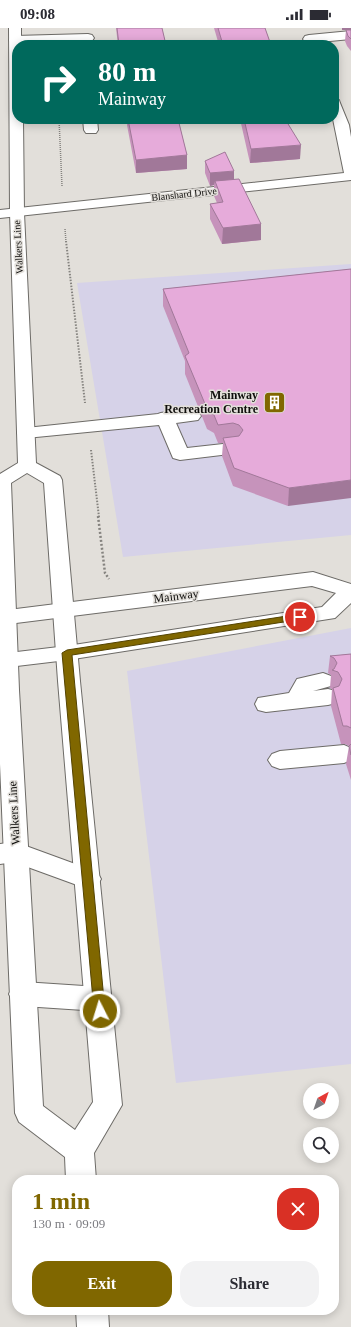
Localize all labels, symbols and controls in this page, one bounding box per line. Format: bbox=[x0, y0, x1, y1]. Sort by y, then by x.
text: 09:08 bbox=[20, 6, 55, 22]
icon: right bbox=[32, 56, 84, 108]
text: 80 m bbox=[98, 56, 156, 87]
text: Mainway bbox=[98, 89, 166, 109]
street label: Blanshard Drive bbox=[151, 185, 218, 203]
street label: Walkers Line bbox=[11, 220, 25, 274]
place label: Mainway Recreation Centre bbox=[164, 388, 259, 416]
building icon: Mainway Recreation Centre bbox=[261, 389, 287, 415]
street label: Mainway bbox=[153, 586, 199, 606]
pin bbox=[283, 600, 317, 634]
icon: arrive bbox=[289, 606, 311, 628]
street label: Walkers Line bbox=[5, 781, 23, 845]
position arrow bbox=[79, 990, 121, 1032]
north arrow bbox=[303, 1083, 339, 1119]
map controls bbox=[303, 1083, 339, 1163]
button: search bbox=[303, 1127, 339, 1163]
text: 1 min bbox=[32, 1188, 90, 1214]
button: close bbox=[277, 1188, 319, 1230]
text: 130 m · 09:09 bbox=[32, 1216, 105, 1231]
button: Exit bbox=[32, 1261, 172, 1307]
button: Share bbox=[180, 1261, 319, 1307]

